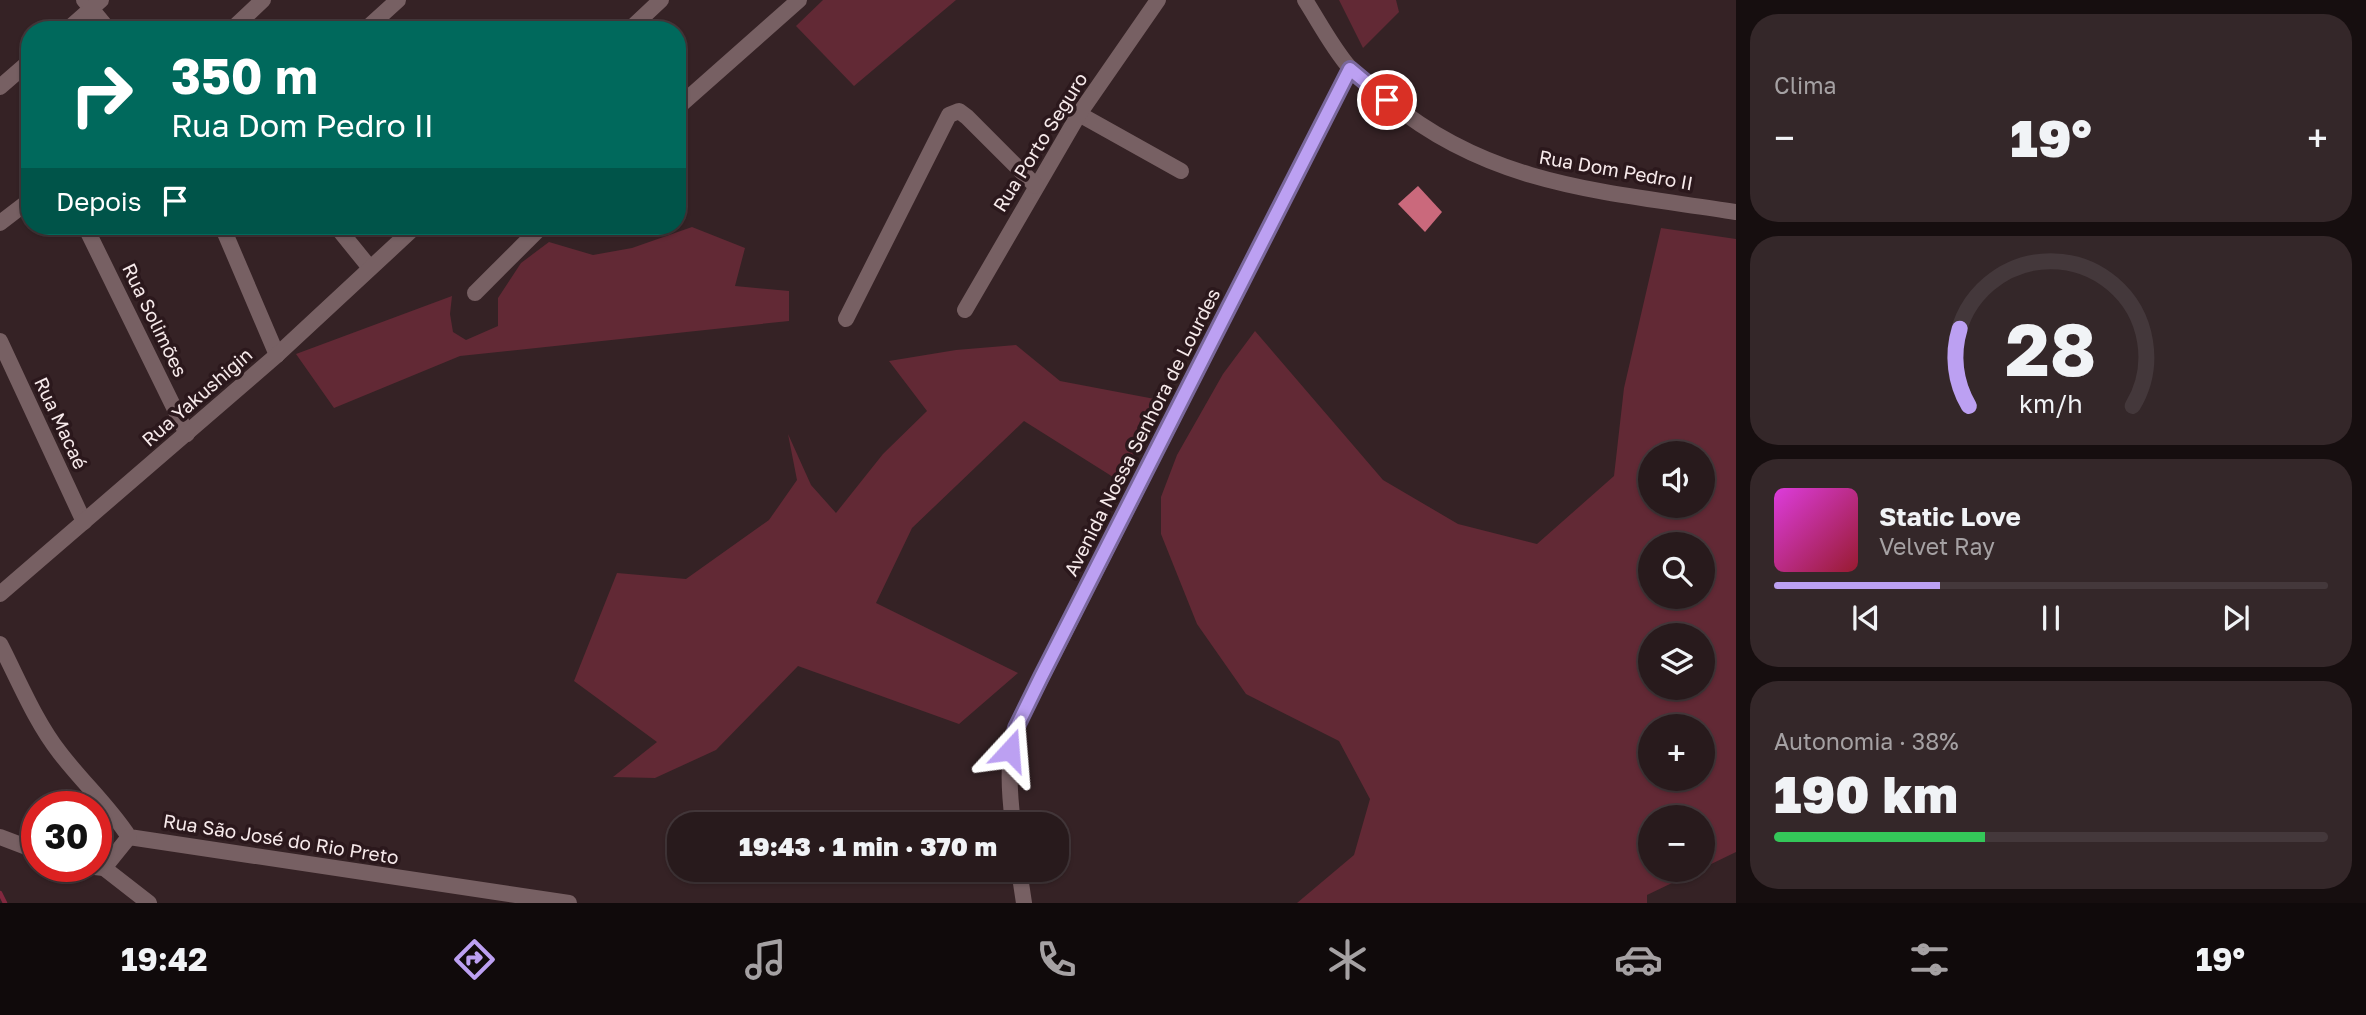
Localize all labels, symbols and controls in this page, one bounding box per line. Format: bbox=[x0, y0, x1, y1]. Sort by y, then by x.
text: 350 m bbox=[171, 46, 318, 105]
icon: right bbox=[56, 49, 147, 140]
street label: Rua Porto Seguro bbox=[988, 68, 1092, 216]
pin bbox=[1357, 70, 1417, 130]
text: Clima bbox=[1774, 71, 1837, 99]
icon: arrive bbox=[1368, 81, 1406, 119]
text: Rua Dom Pedro II bbox=[171, 106, 434, 144]
text: 19° bbox=[2010, 106, 2092, 168]
text: − bbox=[1774, 115, 1795, 160]
text: + bbox=[2307, 115, 2328, 160]
street label: Rua Dom Pedro II bbox=[1537, 145, 1695, 194]
icon: arrive bbox=[156, 182, 194, 220]
text: Depois bbox=[56, 186, 142, 217]
street label: Rua Solimões bbox=[118, 259, 193, 380]
street label: Avenida Nossa Senhora de Lourdes bbox=[1059, 284, 1224, 580]
text: 28 bbox=[2006, 306, 2097, 393]
street label: Rua Yakushigin bbox=[137, 343, 256, 451]
street label: Rua Macaé bbox=[30, 373, 93, 472]
text: km/h bbox=[2019, 388, 2083, 419]
map controls bbox=[1638, 441, 1715, 882]
button: sound bbox=[1638, 441, 1715, 518]
text: Static Love bbox=[1879, 501, 2021, 532]
button: search bbox=[1638, 532, 1715, 609]
text: Velvet Ray bbox=[1879, 532, 1995, 560]
icon: previous bbox=[1847, 599, 1885, 637]
icon: pause bbox=[2032, 599, 2070, 637]
icon: next bbox=[2217, 599, 2255, 637]
button: layers bbox=[1638, 623, 1715, 700]
position arrow bbox=[973, 713, 1047, 787]
button: + bbox=[1638, 714, 1715, 791]
text: Autonomia · 38% bbox=[1774, 727, 1959, 755]
text: 190 km bbox=[1774, 762, 1958, 824]
speed limit sign: 30 bbox=[21, 791, 112, 882]
button: − bbox=[1638, 805, 1715, 882]
street label: Rua São José do Rio Preto bbox=[162, 809, 400, 868]
text: 19:43 · 1 min · 370 m bbox=[739, 831, 997, 862]
icon: directions bbox=[450, 935, 499, 984]
icon: music bbox=[741, 935, 790, 984]
icon: phone bbox=[1032, 935, 1081, 984]
icon: climate bbox=[1323, 935, 1372, 984]
icon: car bbox=[1614, 935, 1663, 984]
icon: filters bbox=[1905, 935, 1954, 984]
text: 19:42 bbox=[121, 940, 208, 978]
text: 19° bbox=[2196, 940, 2245, 978]

